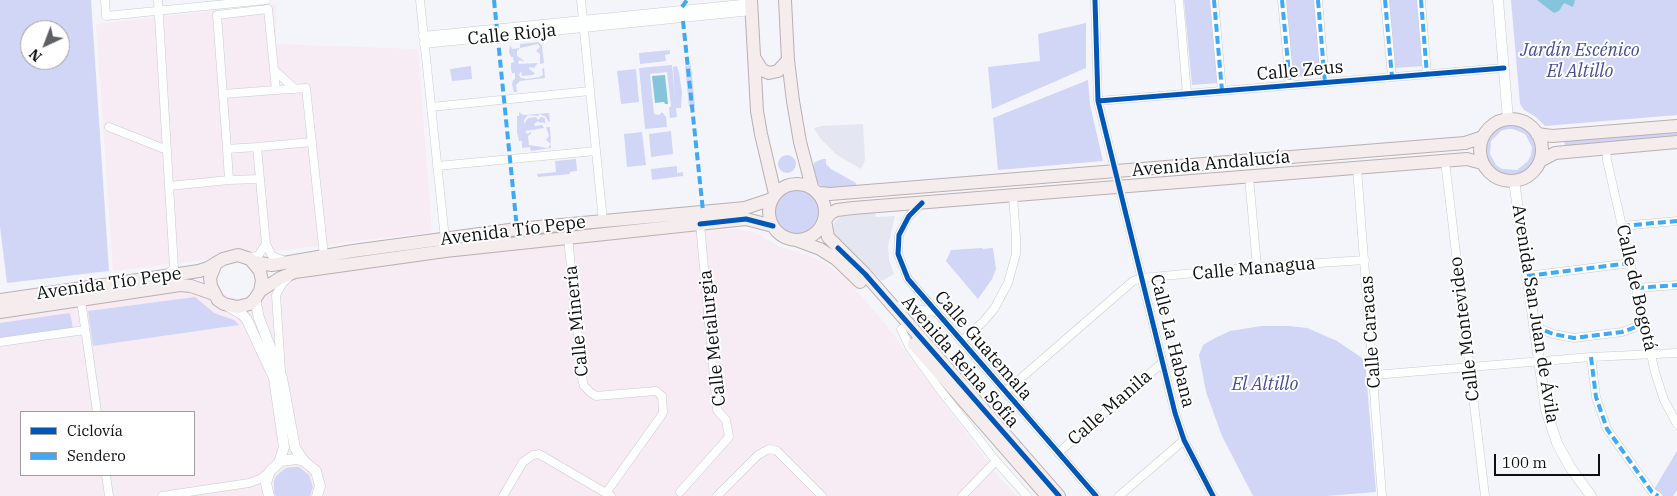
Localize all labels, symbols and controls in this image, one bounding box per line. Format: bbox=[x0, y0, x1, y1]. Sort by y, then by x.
north arrow bbox=[20, 20, 70, 70]
street label: Calle Rioja bbox=[467, 20, 557, 50]
park label: Jardín Escénico El Altillo bbox=[1520, 40, 1640, 82]
text: N bbox=[25, 45, 46, 66]
street label: Calle Zeus bbox=[1256, 56, 1344, 86]
street label: Avenida Andalucía bbox=[1131, 146, 1291, 182]
street label: Avenida San Juan de Ávila bbox=[1507, 203, 1563, 425]
street label: Avenida Tío Pepe bbox=[439, 211, 587, 251]
street label: Calle de Bogotá bbox=[1611, 223, 1661, 353]
street label: Calle Managua bbox=[1192, 253, 1316, 285]
street label: Calle Montevideo bbox=[1445, 256, 1485, 402]
street label: Avenida Tío Pepe bbox=[35, 263, 183, 305]
street label: Calle Minería bbox=[560, 264, 594, 378]
street label: Calle Metalurgia bbox=[695, 269, 731, 407]
street label: Calle La Habana bbox=[1145, 272, 1199, 410]
street label: Calle Caracas bbox=[1356, 275, 1386, 389]
street label: Calle Guatemala bbox=[930, 287, 1036, 405]
street label: Avenida Reina Sofía bbox=[897, 292, 1023, 432]
street label: Calle Manila bbox=[1064, 366, 1156, 450]
park label: El Altillo bbox=[1232, 374, 1298, 396]
legend bbox=[20, 411, 195, 476]
text: Ciclovía bbox=[67, 421, 123, 440]
scale bar bbox=[1497, 444, 1603, 476]
text: Sendero bbox=[67, 446, 126, 465]
text: 100 m bbox=[1502, 453, 1547, 472]

